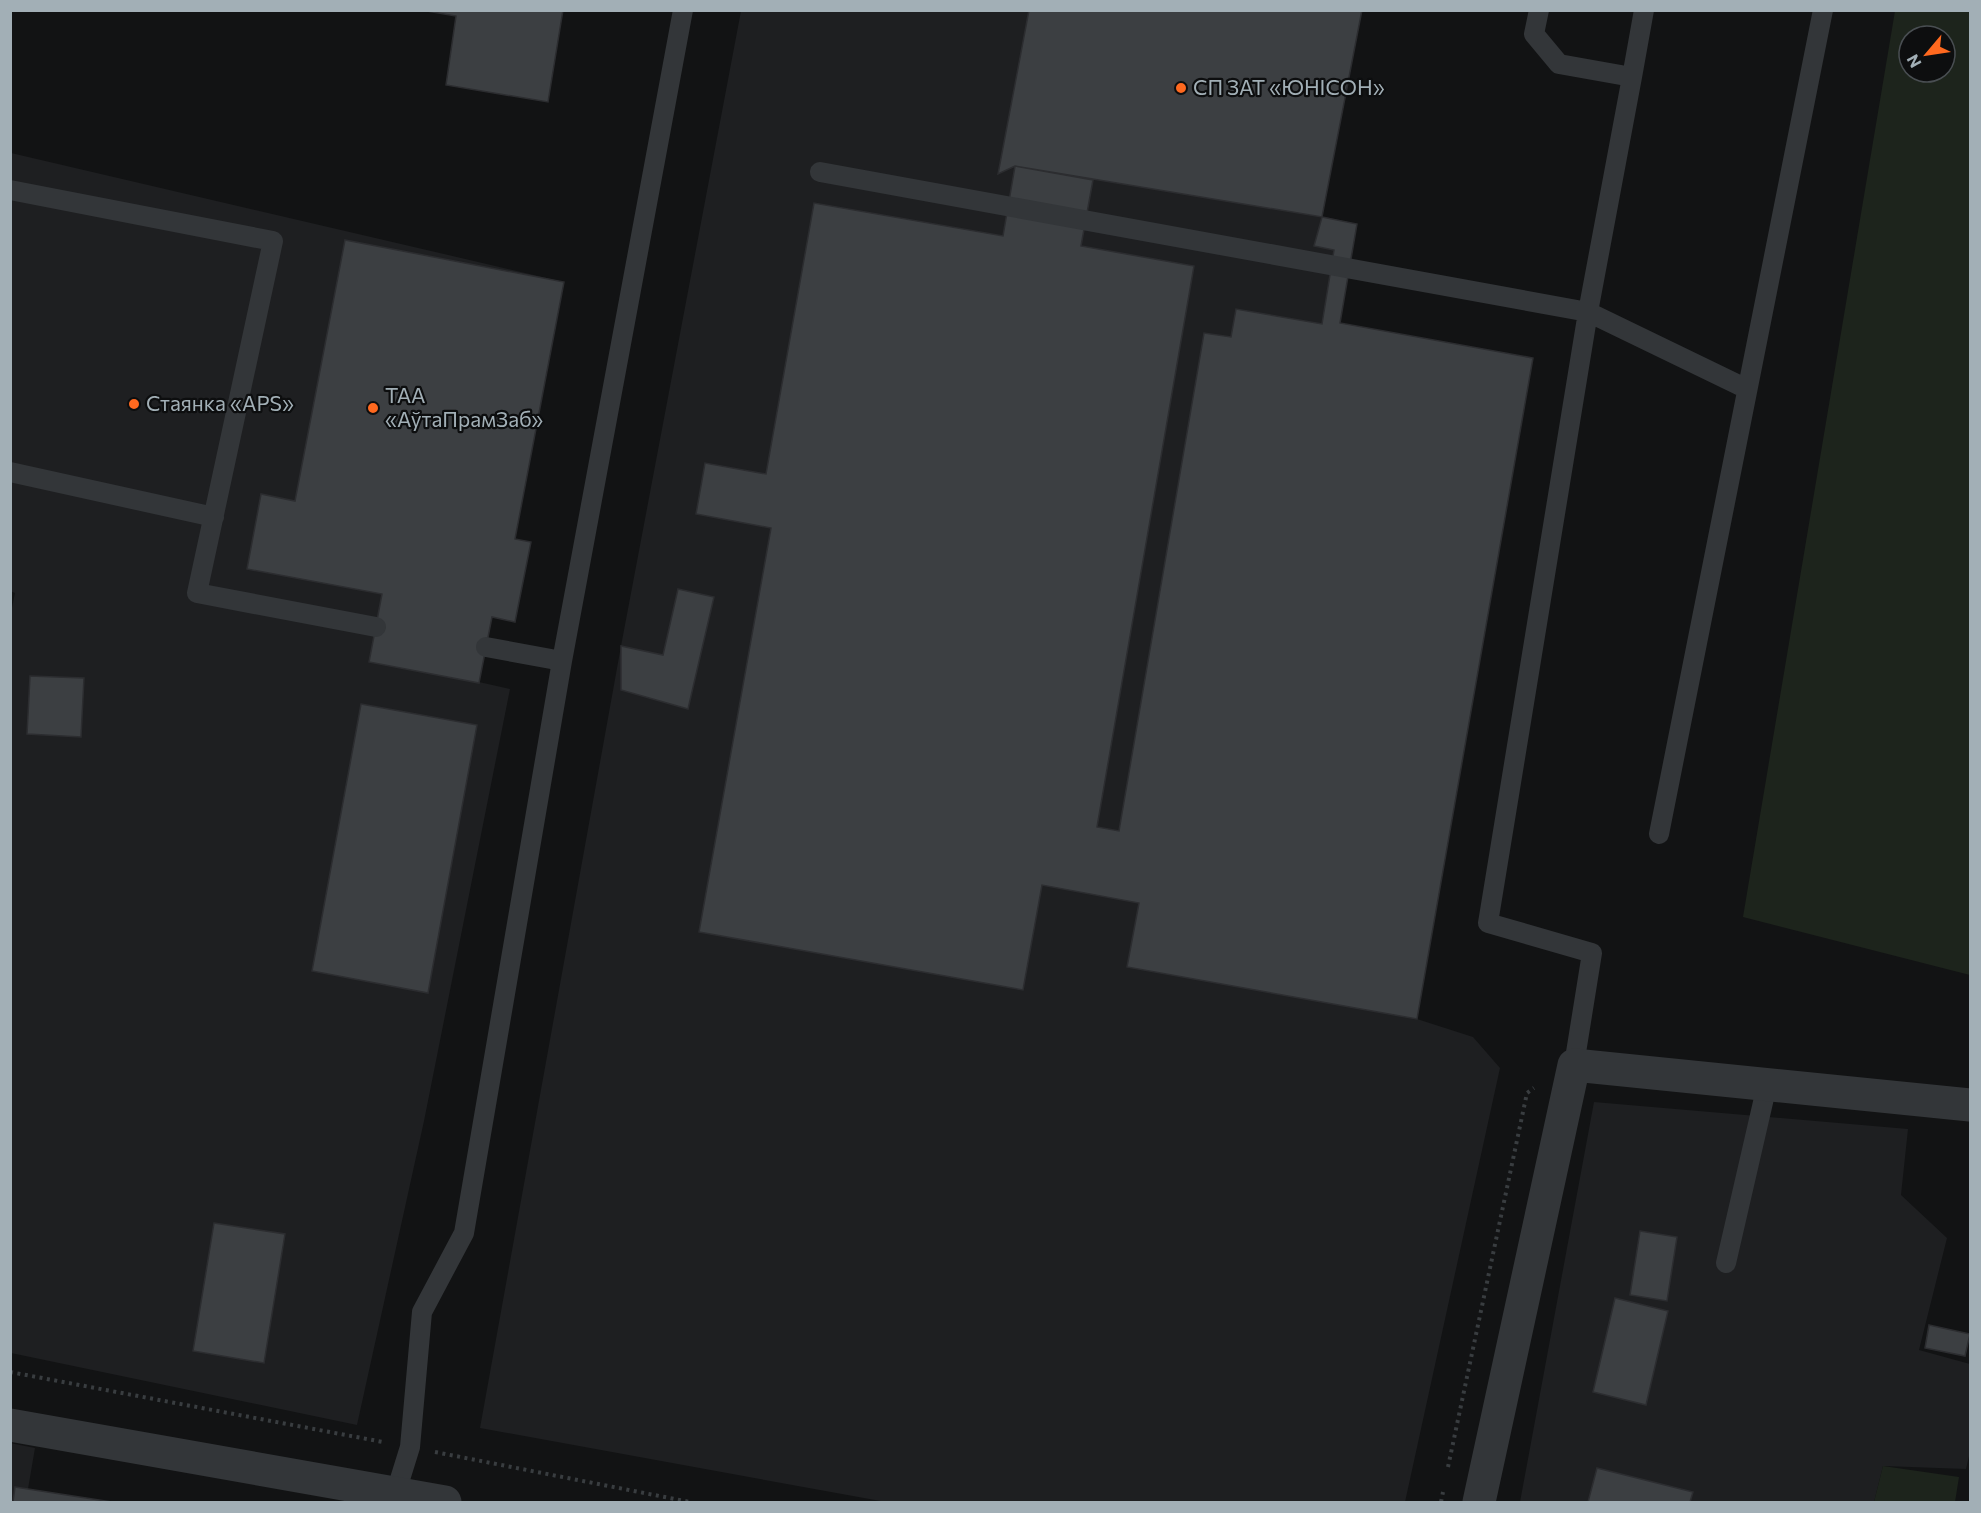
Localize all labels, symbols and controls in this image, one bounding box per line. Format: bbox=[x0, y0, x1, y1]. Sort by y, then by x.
north arrow bbox=[1897, 24, 1957, 84]
text: N bbox=[1902, 52, 1925, 71]
place label: СП ЗАТ «ЮНІСОН» bbox=[1193, 74, 1385, 99]
marker: СП ЗАТ «ЮНІСОН» bbox=[1174, 81, 1188, 95]
place label: ТАА «АўтаПрамЗаб» bbox=[385, 382, 543, 431]
place label: Стаянка «APS» bbox=[146, 390, 294, 415]
marker: Стаянка «APS» bbox=[127, 397, 141, 411]
marker: ТАА «АўтаПрамЗаб» bbox=[366, 401, 380, 415]

